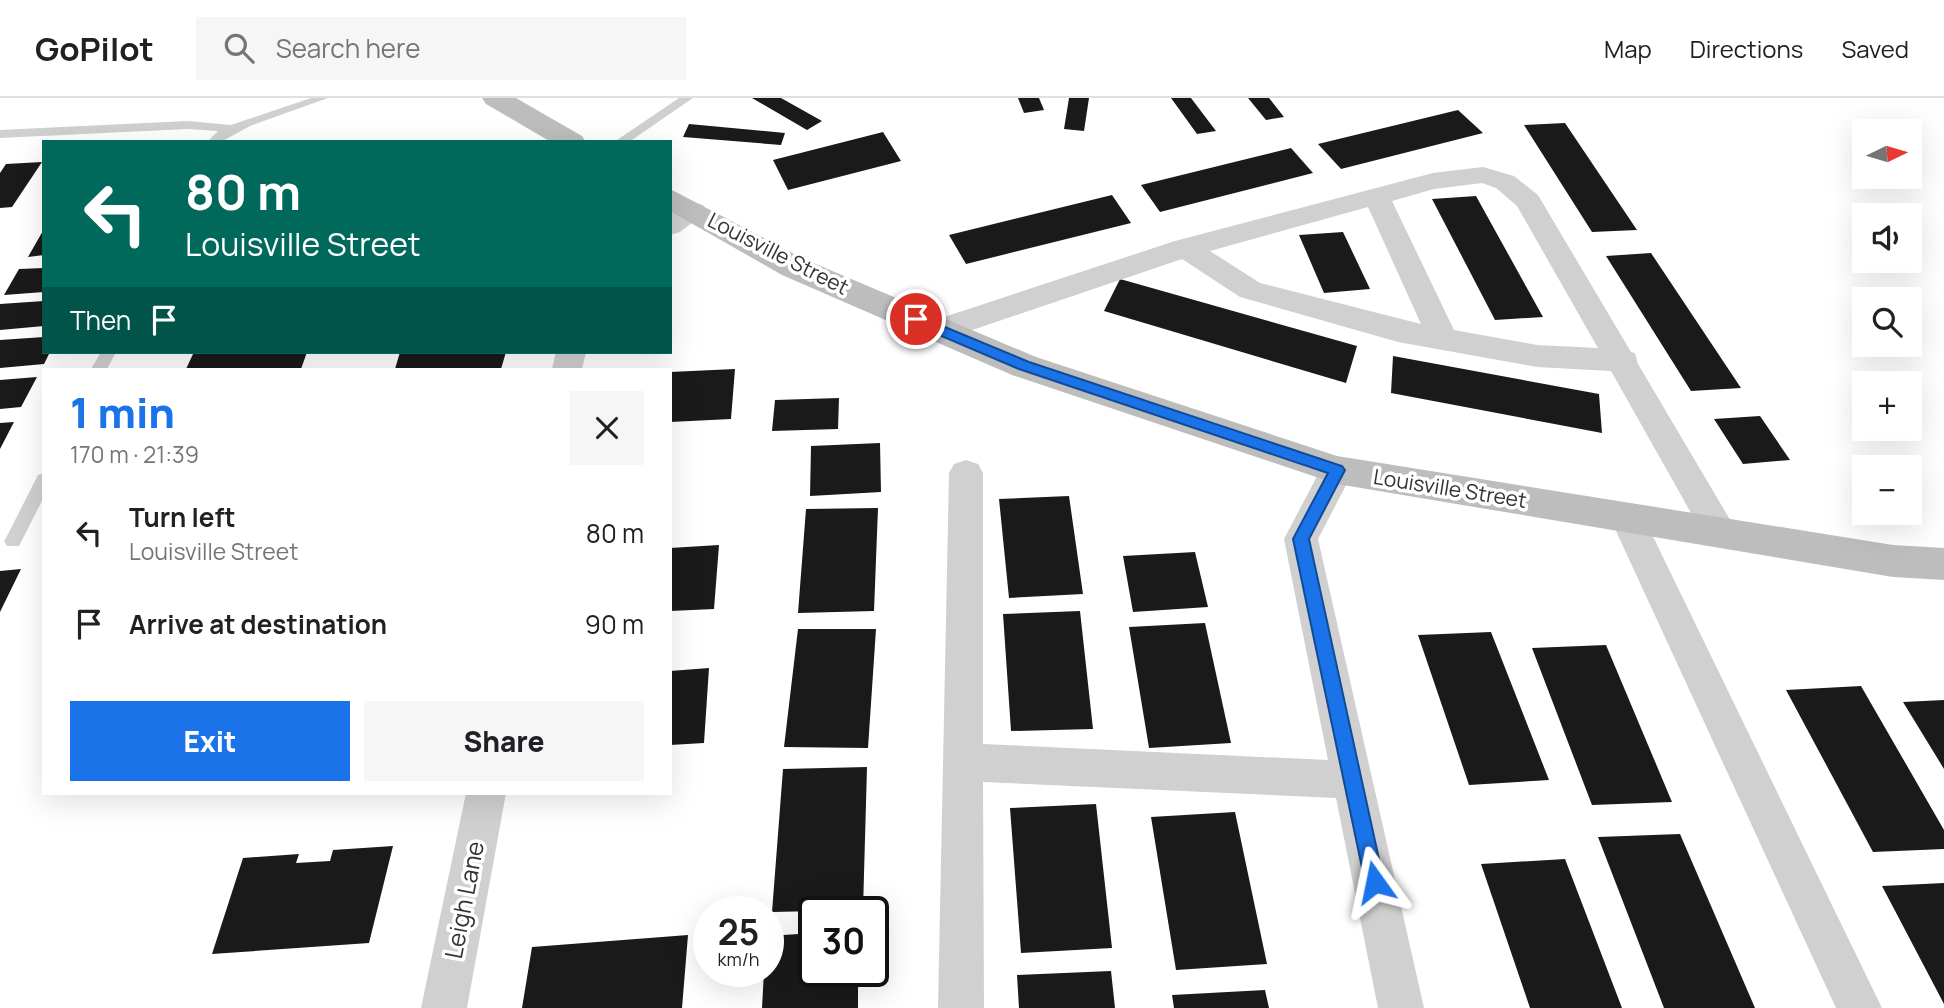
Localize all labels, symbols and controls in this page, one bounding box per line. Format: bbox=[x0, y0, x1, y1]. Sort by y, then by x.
search box bbox=[196, 17, 686, 80]
text: GoPilot bbox=[35, 26, 154, 71]
icon: search bbox=[220, 29, 258, 67]
text: Search here bbox=[276, 30, 420, 66]
text: Map bbox=[1604, 32, 1652, 65]
text: Directions bbox=[1690, 32, 1803, 65]
text: Saved bbox=[1841, 32, 1909, 65]
north arrow bbox=[1852, 119, 1922, 189]
map controls bbox=[1852, 119, 1922, 525]
text: 80 m bbox=[185, 158, 301, 225]
icon: left bbox=[70, 168, 161, 259]
button: sound bbox=[1852, 203, 1922, 273]
street label: Louisville Street bbox=[703, 206, 854, 301]
text: Louisville Street bbox=[185, 222, 421, 266]
button: search bbox=[1852, 287, 1922, 357]
pin bbox=[886, 289, 946, 349]
icon: arrive bbox=[897, 300, 935, 338]
icon: arrive bbox=[145, 301, 183, 339]
text: Then bbox=[70, 302, 131, 338]
button: + bbox=[1852, 371, 1922, 441]
text: 1 min bbox=[70, 383, 175, 441]
button: close bbox=[570, 391, 644, 465]
text: 170 m · 21:39 bbox=[70, 438, 199, 470]
button: − bbox=[1852, 455, 1922, 525]
street label: Louisville Street bbox=[1372, 462, 1529, 514]
text: Turn left bbox=[129, 499, 236, 535]
icon: left bbox=[70, 514, 108, 552]
text: 80 m bbox=[586, 515, 644, 551]
text: Louisville Street bbox=[129, 535, 298, 567]
icon: arrive bbox=[70, 605, 108, 643]
text: Arrive at destination bbox=[129, 606, 387, 642]
text: 90 m bbox=[585, 606, 644, 642]
button: Exit bbox=[70, 701, 350, 781]
button: Share bbox=[364, 701, 644, 781]
street label: Leigh Lane bbox=[436, 838, 491, 961]
position arrow bbox=[1338, 845, 1412, 919]
speed limit sign: 30 bbox=[798, 896, 889, 987]
text: 25 bbox=[718, 908, 759, 956]
text: km/h bbox=[718, 947, 759, 971]

